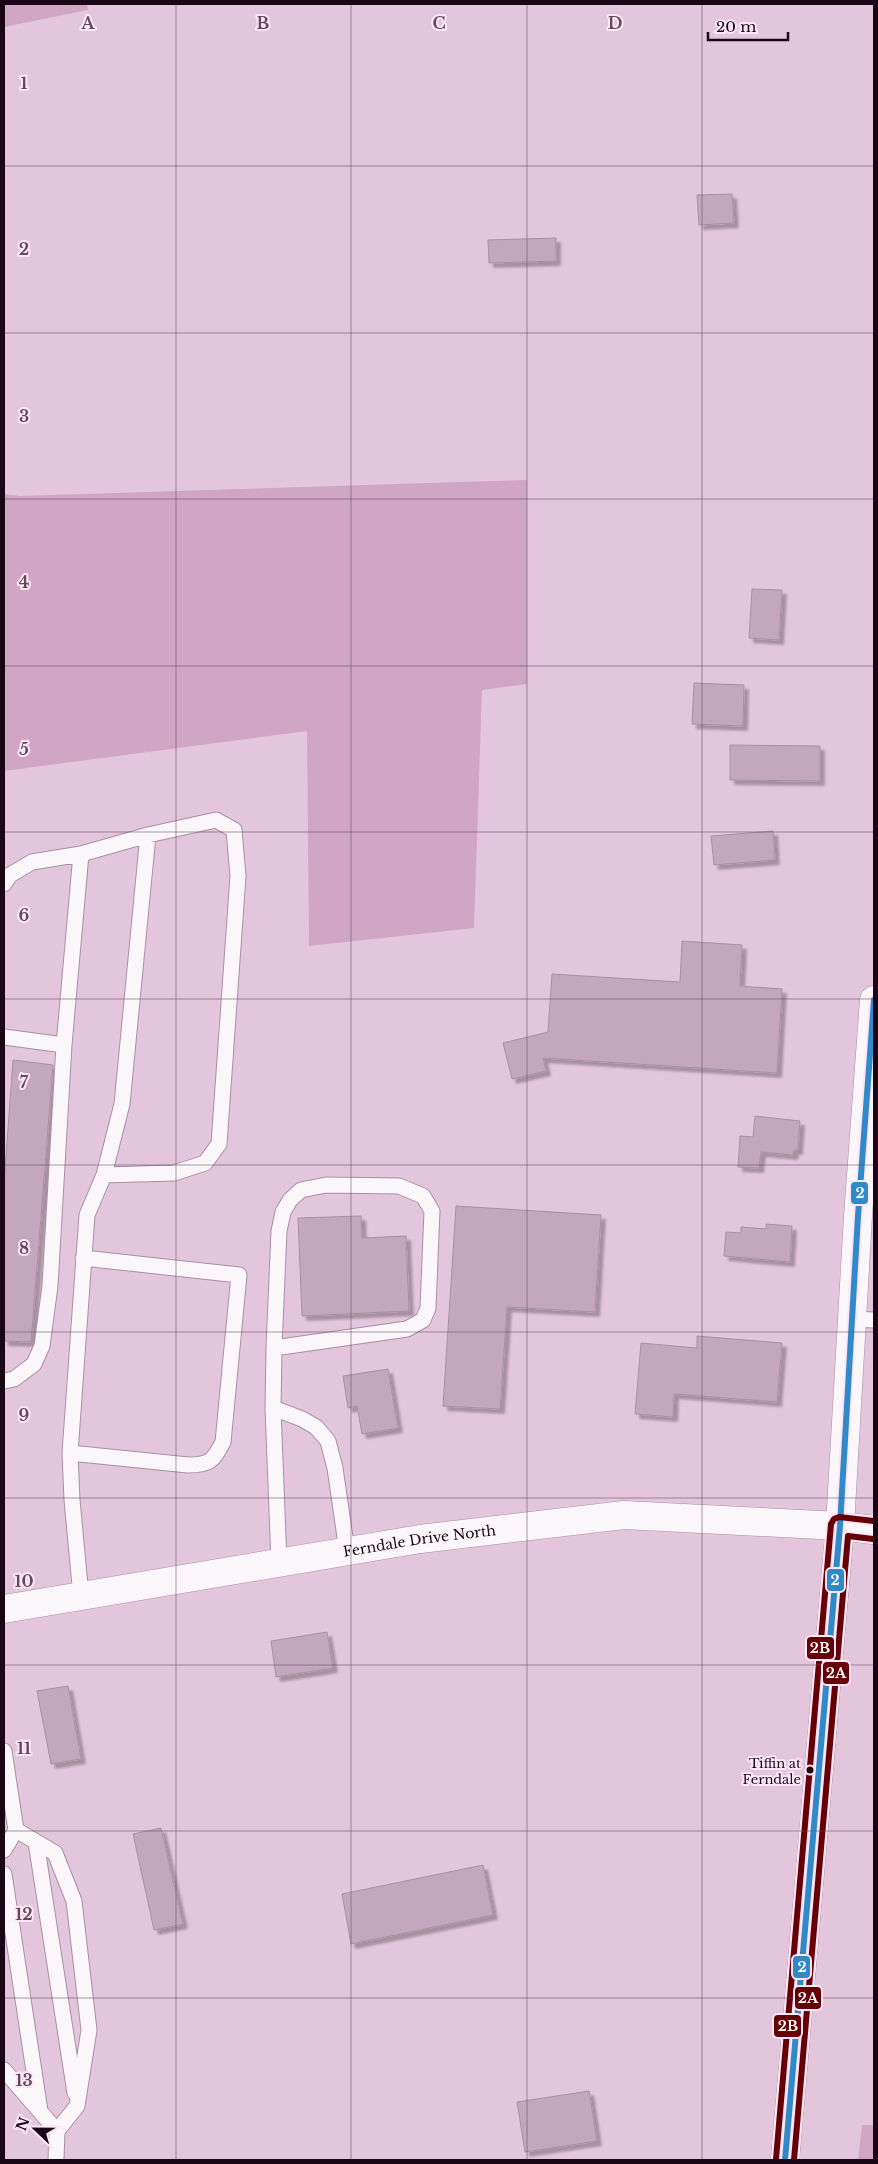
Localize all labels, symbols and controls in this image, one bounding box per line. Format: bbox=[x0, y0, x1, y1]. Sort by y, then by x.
scale bar bbox=[708, 10, 788, 42]
text: A bbox=[81, 13, 96, 33]
text: B bbox=[257, 13, 270, 33]
text: C bbox=[432, 13, 446, 33]
text: D bbox=[608, 13, 622, 33]
text: 20 m bbox=[716, 17, 756, 36]
text: 1 bbox=[21, 73, 28, 93]
text: 2 bbox=[19, 239, 29, 259]
text: 3 bbox=[19, 406, 29, 426]
text: 4 bbox=[19, 572, 29, 592]
text: 5 bbox=[19, 739, 29, 759]
text: 6 bbox=[19, 905, 30, 925]
text: 7 bbox=[20, 1072, 29, 1092]
line badge: 2 bbox=[850, 1181, 869, 1205]
text: 2 bbox=[855, 1184, 865, 1202]
text: 8 bbox=[19, 1238, 29, 1258]
text: 9 bbox=[19, 1405, 30, 1425]
street label: Ferndale Drive North bbox=[342, 1521, 497, 1561]
line badge: 2 bbox=[826, 1568, 845, 1592]
text: 10 bbox=[14, 1571, 34, 1591]
text: 2 bbox=[830, 1571, 840, 1589]
line badge: 2B bbox=[806, 1636, 835, 1660]
text: 2B bbox=[810, 1639, 830, 1657]
line badge: 2A bbox=[822, 1661, 850, 1685]
text: 2A bbox=[826, 1664, 847, 1682]
text: 11 bbox=[17, 1738, 31, 1758]
place label: Tiffin at Ferndale bbox=[743, 1755, 801, 1788]
marker: Tiffin at Ferndale bbox=[805, 1765, 815, 1775]
text: 12 bbox=[15, 1904, 33, 1924]
line badge: 2 bbox=[792, 1955, 811, 1979]
text: 2 bbox=[797, 1958, 807, 1976]
line badge: 2A bbox=[794, 1986, 822, 2010]
text: 2A bbox=[798, 1989, 819, 2007]
line badge: 2B bbox=[773, 2014, 802, 2038]
text: 2B bbox=[778, 2017, 798, 2035]
text: 13 bbox=[15, 2070, 33, 2090]
north arrow bbox=[10, 2104, 60, 2154]
text: N bbox=[12, 2115, 34, 2134]

